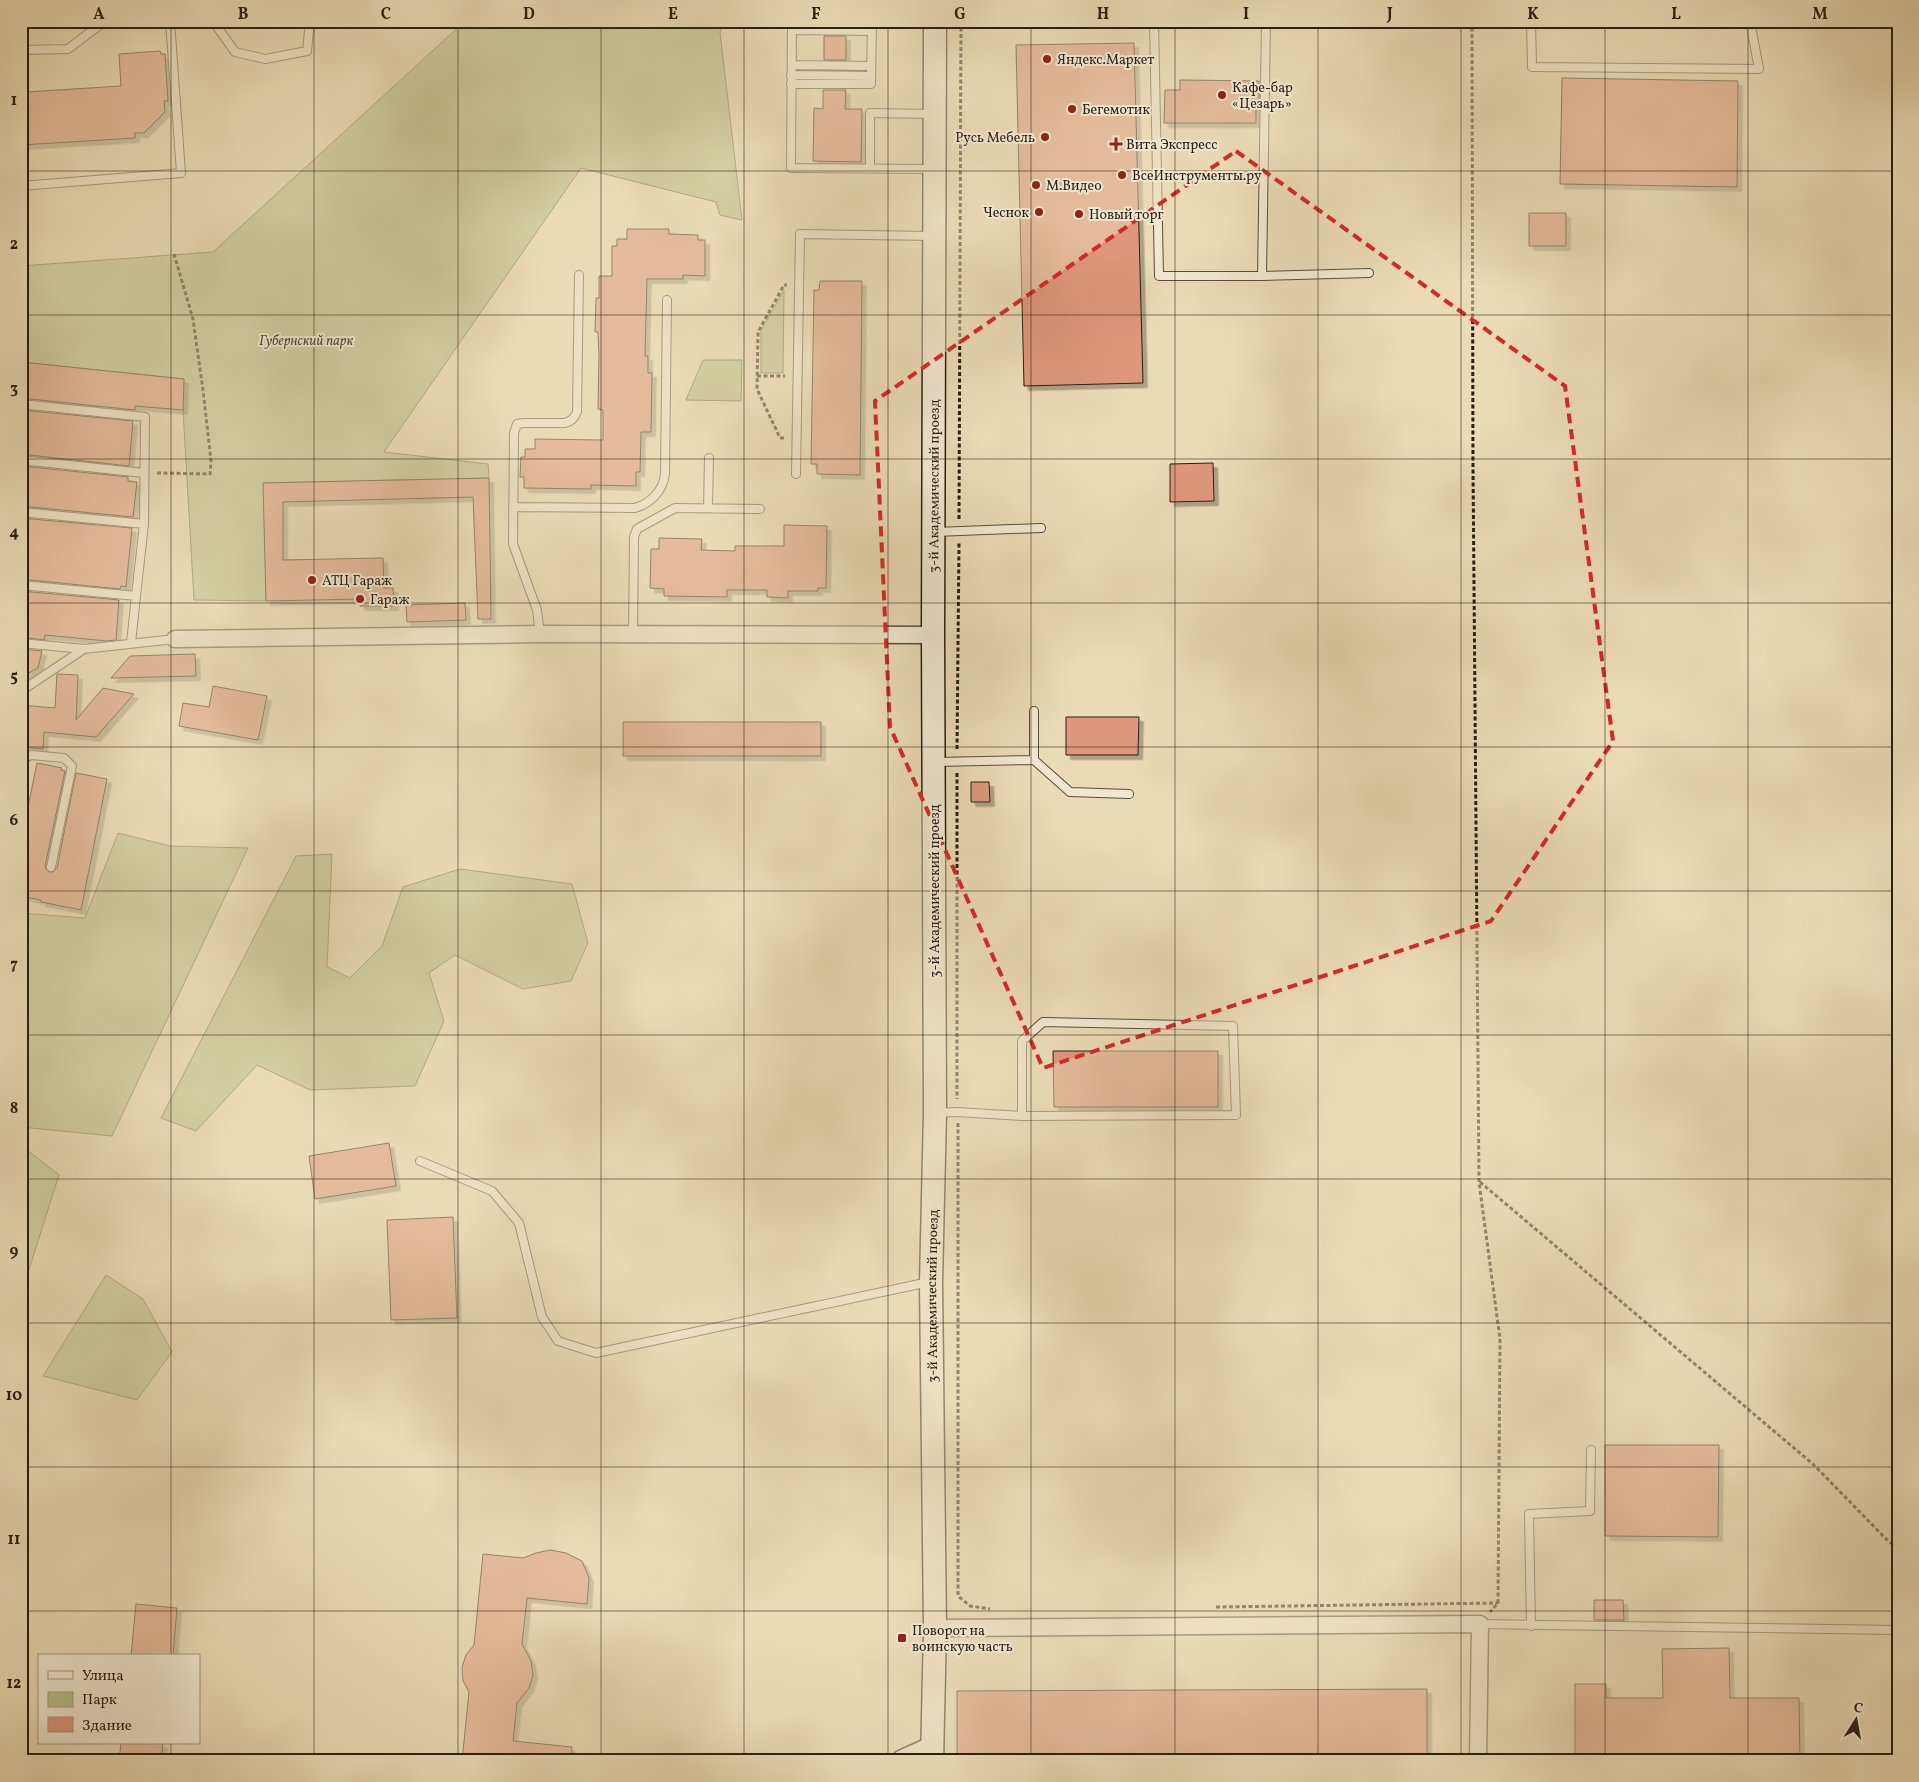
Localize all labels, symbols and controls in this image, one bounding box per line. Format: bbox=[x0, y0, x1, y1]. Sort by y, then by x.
text: A bbox=[93, 4, 105, 26]
text: B bbox=[238, 4, 249, 26]
text: C bbox=[381, 4, 391, 26]
text: D bbox=[523, 4, 535, 26]
text: E bbox=[668, 4, 678, 26]
text: F bbox=[811, 4, 821, 26]
text: G bbox=[954, 4, 966, 26]
text: H bbox=[1097, 4, 1109, 26]
text: I bbox=[1243, 4, 1249, 26]
text: J bbox=[1386, 4, 1393, 26]
text: K bbox=[1527, 4, 1539, 26]
text: L bbox=[1671, 4, 1681, 26]
text: M bbox=[1812, 4, 1828, 26]
place label: Яндекс.Маркет bbox=[1057, 51, 1154, 70]
marker: Яндекс.Маркет bbox=[1041, 53, 1053, 65]
place label: Кафе-бар «Цезарь» bbox=[1232, 79, 1293, 114]
marker: Кафе-бар «Цезарь» bbox=[1216, 89, 1228, 101]
text: 1 bbox=[11, 90, 17, 112]
place label: Бегемотик bbox=[1082, 101, 1150, 120]
marker: Бегемотик bbox=[1066, 103, 1078, 115]
place label: Русь Мебель bbox=[955, 129, 1035, 148]
marker: Русь Мебель bbox=[1039, 131, 1051, 143]
place label: Вита Экспресс bbox=[1126, 136, 1217, 155]
marker: Вита Экспресс bbox=[1110, 138, 1122, 150]
place label: ВсеИнструменты.ру bbox=[1132, 167, 1262, 186]
marker: ВсеИнструменты.ру bbox=[1116, 169, 1128, 181]
place label: М.Видео bbox=[1046, 177, 1102, 196]
marker: М.Видео bbox=[1030, 179, 1042, 191]
place label: Чеснок bbox=[983, 204, 1030, 223]
marker: Чеснок bbox=[1033, 206, 1045, 218]
place label: Новый торг bbox=[1089, 206, 1164, 225]
marker: Новый торг bbox=[1073, 208, 1085, 220]
text: 2 bbox=[10, 234, 18, 256]
park label: Губернский парк bbox=[259, 332, 353, 351]
text: 3 bbox=[10, 378, 18, 400]
street label: 3-й Академический проезд bbox=[925, 399, 945, 573]
text: 4 bbox=[9, 522, 19, 544]
place label: АТЦ Гараж bbox=[322, 572, 392, 591]
marker: АТЦ Гараж bbox=[306, 574, 318, 586]
place label: Гараж bbox=[370, 591, 410, 610]
marker: Гараж bbox=[354, 593, 366, 605]
text: 5 bbox=[10, 666, 18, 688]
street label: 3-й Академический проезд bbox=[926, 804, 945, 978]
text: 6 bbox=[10, 810, 19, 832]
text: 7 bbox=[10, 954, 18, 976]
text: 8 bbox=[10, 1098, 18, 1120]
street label: 3-й Академический проезд bbox=[923, 1209, 944, 1383]
text: 9 bbox=[10, 1241, 19, 1263]
text: 10 bbox=[6, 1385, 22, 1407]
text: 11 bbox=[8, 1529, 20, 1551]
place label: Поворот на воинскую часть bbox=[912, 1622, 1013, 1657]
marker: Поворот на воинскую часть bbox=[896, 1632, 908, 1644]
legend bbox=[38, 1654, 200, 1744]
text: Улица bbox=[82, 1666, 124, 1687]
text: 12 bbox=[7, 1673, 21, 1695]
text: Парк bbox=[82, 1690, 117, 1711]
north arrow bbox=[1832, 1694, 1882, 1744]
text: С bbox=[1852, 1699, 1864, 1719]
text: Здание bbox=[82, 1716, 132, 1737]

